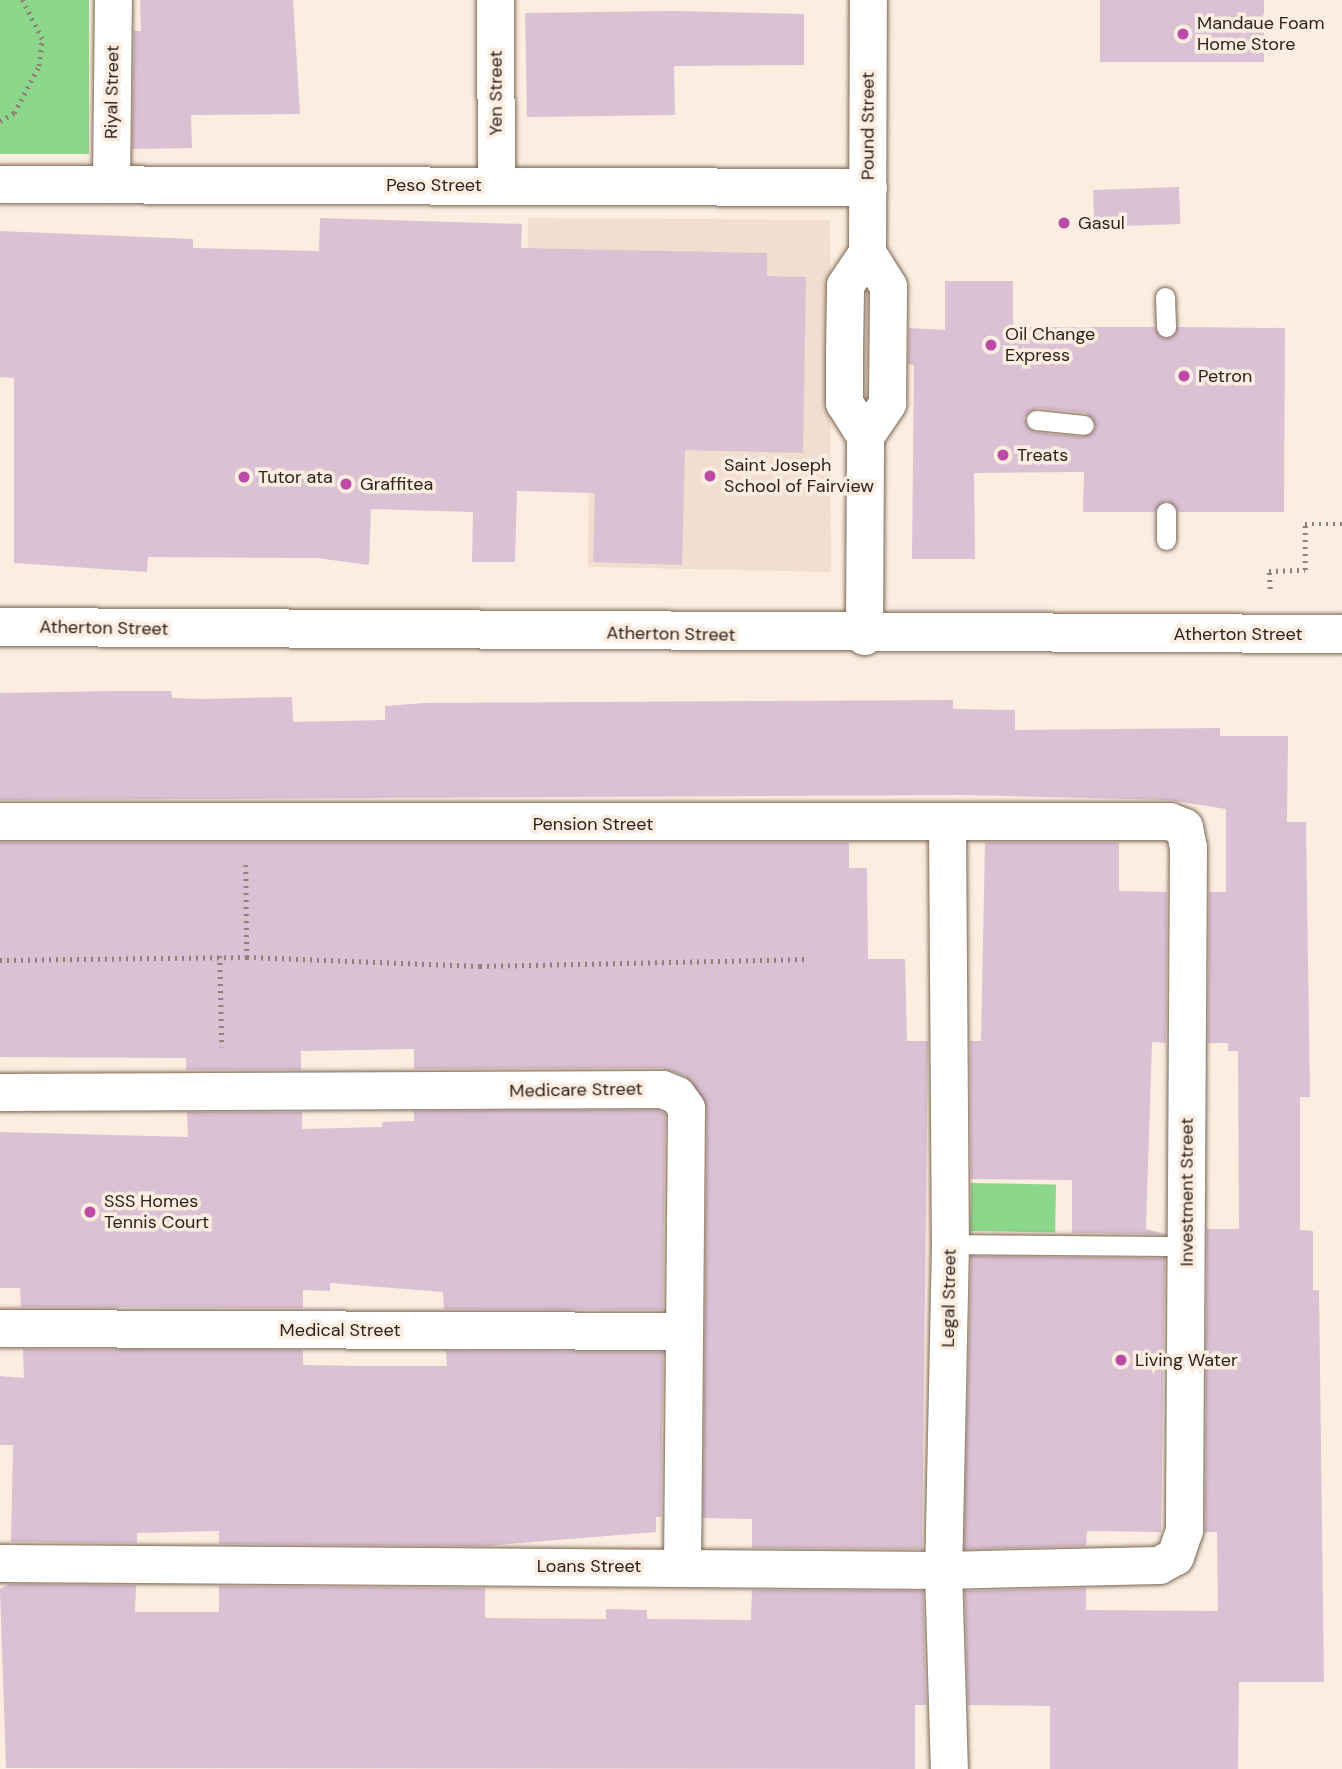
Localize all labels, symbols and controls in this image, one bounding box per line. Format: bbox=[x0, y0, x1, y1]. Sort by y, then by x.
place label: Mandaue Foam Home Store bbox=[1197, 13, 1324, 56]
marker: Mandaue Foam Home Store bbox=[1175, 26, 1191, 42]
street label: Riyal Street bbox=[100, 45, 124, 139]
street label: Yen Street bbox=[485, 50, 507, 136]
street label: Pound Street bbox=[857, 72, 879, 180]
street label: Peso Street bbox=[386, 174, 482, 196]
place label: Gasul bbox=[1078, 212, 1125, 234]
marker: Gasul bbox=[1056, 215, 1072, 231]
place label: Oil Change Express bbox=[1005, 324, 1095, 366]
marker: Oil Change Express bbox=[983, 337, 999, 353]
place label: Petron bbox=[1198, 365, 1252, 387]
marker: Petron bbox=[1176, 368, 1192, 384]
place label: Treats bbox=[1017, 444, 1068, 466]
marker: Treats bbox=[995, 447, 1011, 463]
place label: Saint Joseph School of Fairview bbox=[724, 455, 874, 498]
place label: Tutor ata bbox=[258, 466, 333, 488]
marker: Saint Joseph School of Fairview bbox=[702, 468, 718, 484]
marker: Tutor ata bbox=[236, 469, 252, 485]
place label: Graffitea bbox=[360, 473, 433, 495]
marker: Graffitea bbox=[338, 476, 354, 492]
street label: Atherton Street bbox=[39, 616, 169, 640]
street label: Atherton Street bbox=[606, 622, 736, 646]
street label: Atherton Street bbox=[1173, 623, 1303, 645]
street label: Pension Street bbox=[533, 813, 653, 835]
street label: Medicare Street bbox=[509, 1078, 643, 1102]
street label: Investment Street bbox=[1176, 1118, 1198, 1266]
place label: SSS Homes Tennis Court bbox=[104, 1191, 209, 1234]
marker: SSS Homes Tennis Court bbox=[82, 1204, 98, 1220]
street label: Legal Street bbox=[937, 1248, 961, 1348]
street label: Medical Street bbox=[280, 1319, 400, 1341]
place label: Living Water bbox=[1135, 1349, 1238, 1371]
marker: Living Water bbox=[1113, 1352, 1129, 1368]
street label: Loans Street bbox=[537, 1555, 641, 1577]

